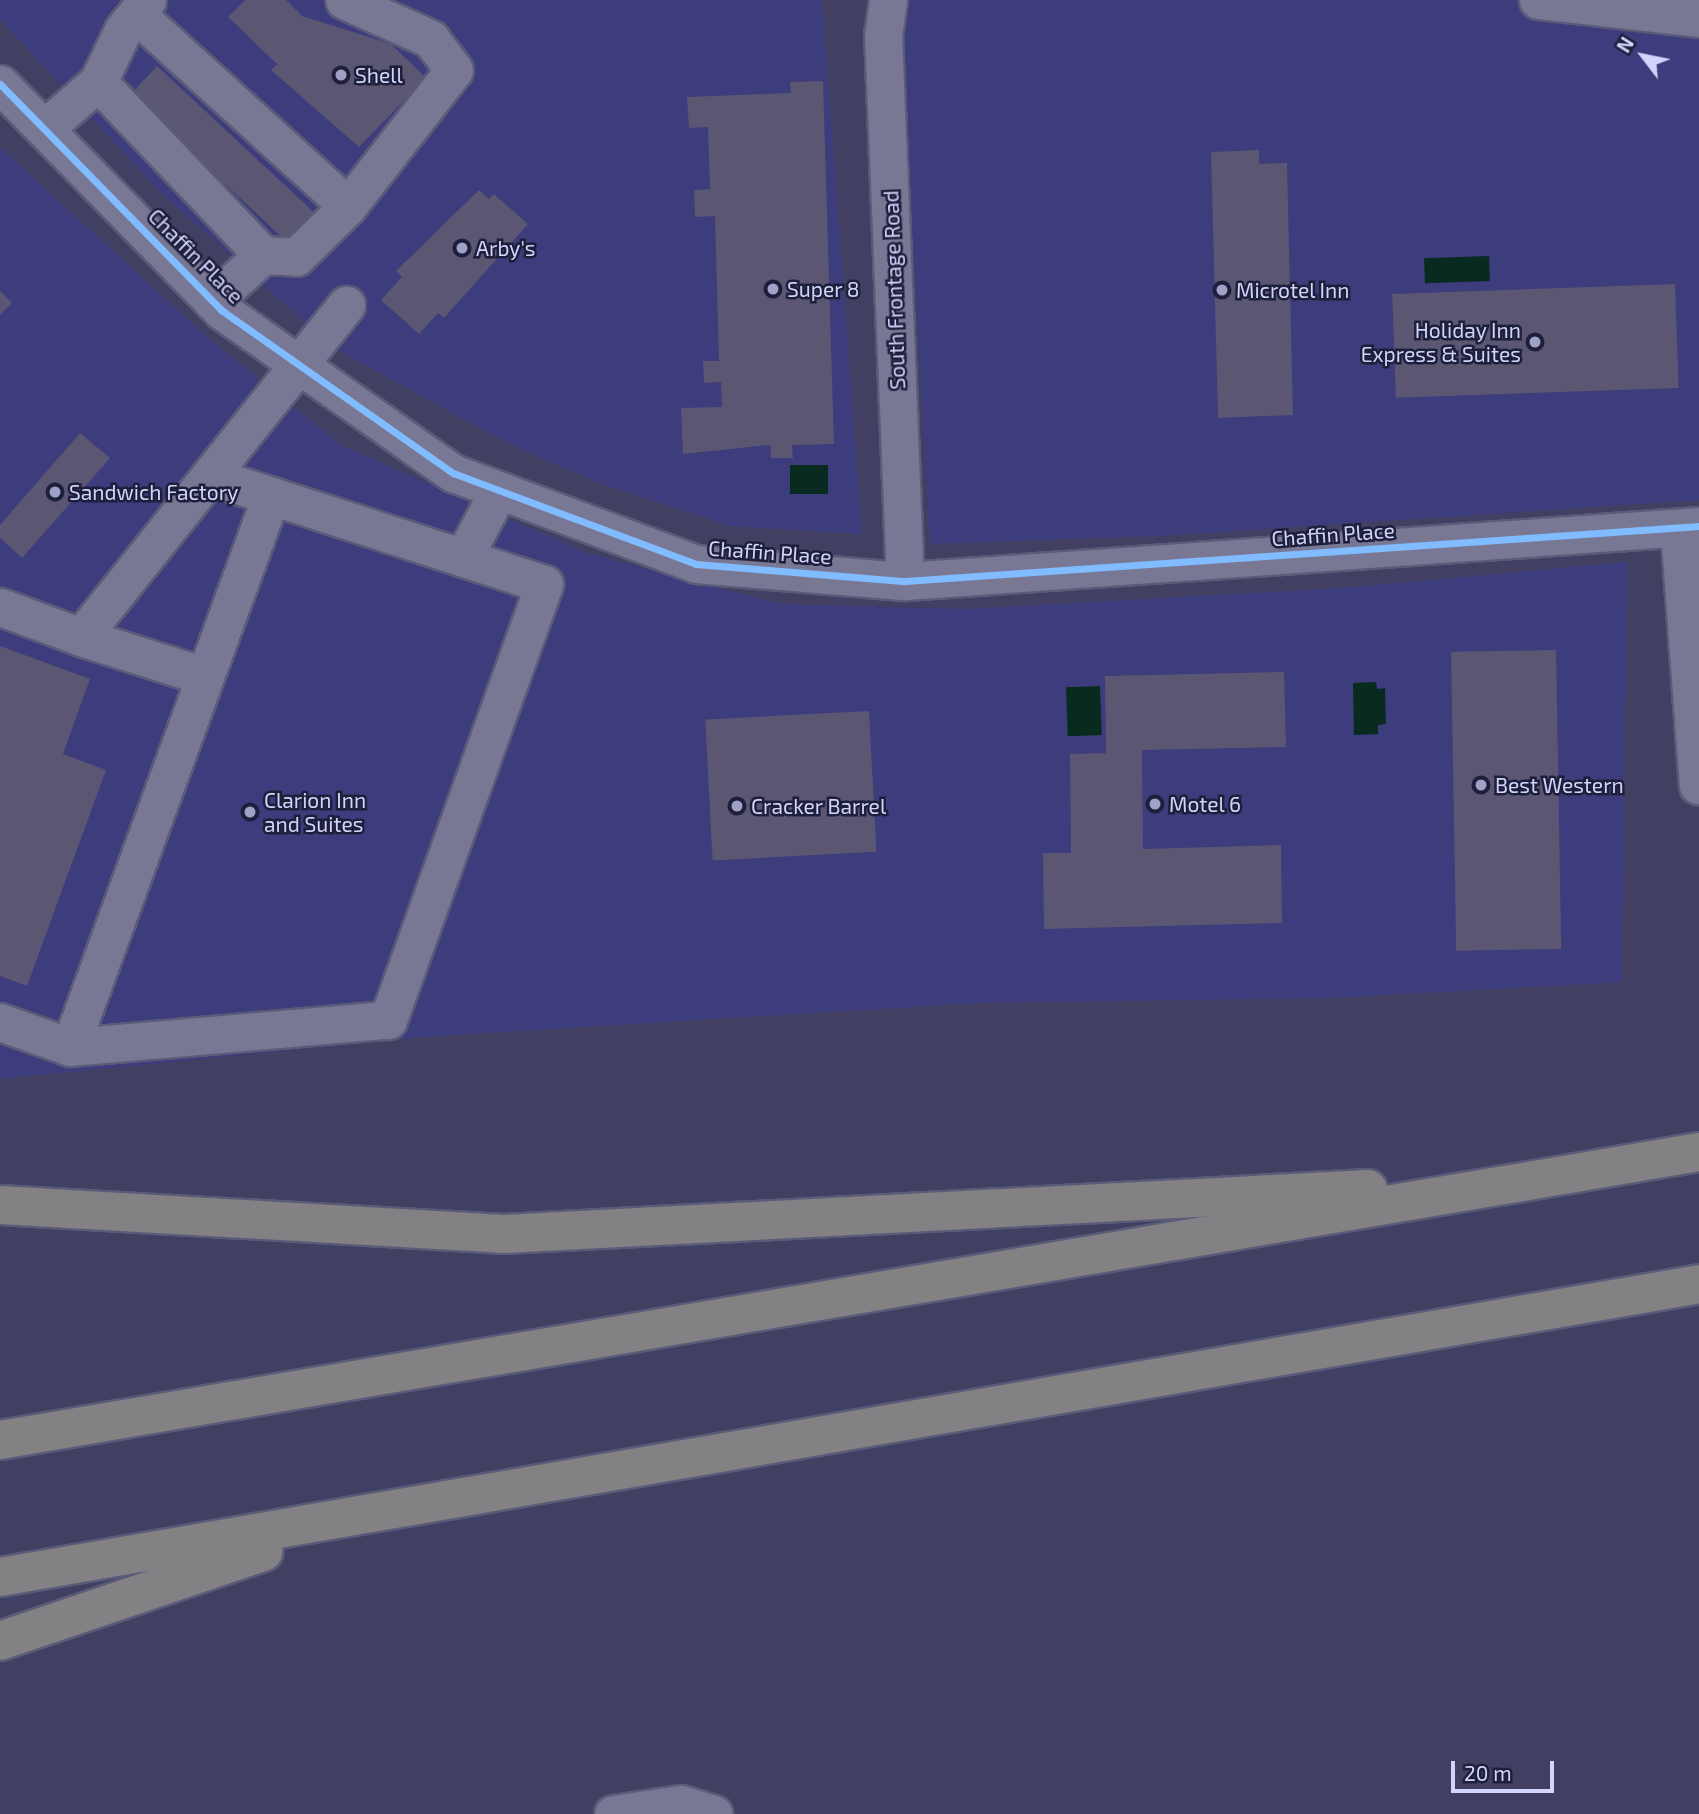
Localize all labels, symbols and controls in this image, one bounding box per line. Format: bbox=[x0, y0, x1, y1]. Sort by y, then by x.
north arrow bbox=[1608, 21, 1678, 91]
text: N bbox=[1611, 33, 1638, 57]
place label: Shell bbox=[355, 62, 403, 88]
marker: Shell bbox=[333, 67, 349, 83]
street label: South Frontage Road bbox=[878, 190, 910, 390]
street label: Chaffin Place bbox=[143, 203, 249, 309]
place label: Arby's bbox=[476, 235, 536, 261]
marker: Arby's bbox=[454, 240, 470, 256]
place label: Super 8 bbox=[787, 276, 860, 302]
place label: Microtel Inn bbox=[1236, 277, 1350, 303]
marker: Super 8 bbox=[765, 281, 781, 297]
marker: Microtel Inn bbox=[1214, 282, 1230, 298]
place label: Holiday Inn Express & Suites bbox=[1361, 317, 1521, 367]
marker: Holiday Inn Express & Suites bbox=[1527, 334, 1543, 350]
place label: Sandwich Factory bbox=[69, 479, 238, 505]
marker: Sandwich Factory bbox=[47, 484, 63, 500]
street label: Chaffin Place bbox=[1270, 517, 1396, 551]
street label: Chaffin Place bbox=[707, 535, 833, 569]
place label: Best Western bbox=[1495, 772, 1624, 798]
marker: Best Western bbox=[1473, 777, 1489, 793]
place label: Clarion Inn and Suites bbox=[264, 787, 366, 837]
place label: Motel 6 bbox=[1169, 791, 1242, 817]
place label: Cracker Barrel bbox=[751, 793, 887, 819]
marker: Motel 6 bbox=[1147, 796, 1163, 812]
marker: Cracker Barrel bbox=[729, 798, 745, 814]
marker: Clarion Inn and Suites bbox=[242, 804, 258, 820]
scale bar bbox=[1454, 1748, 1557, 1792]
text: 20 m bbox=[1464, 1760, 1512, 1785]

